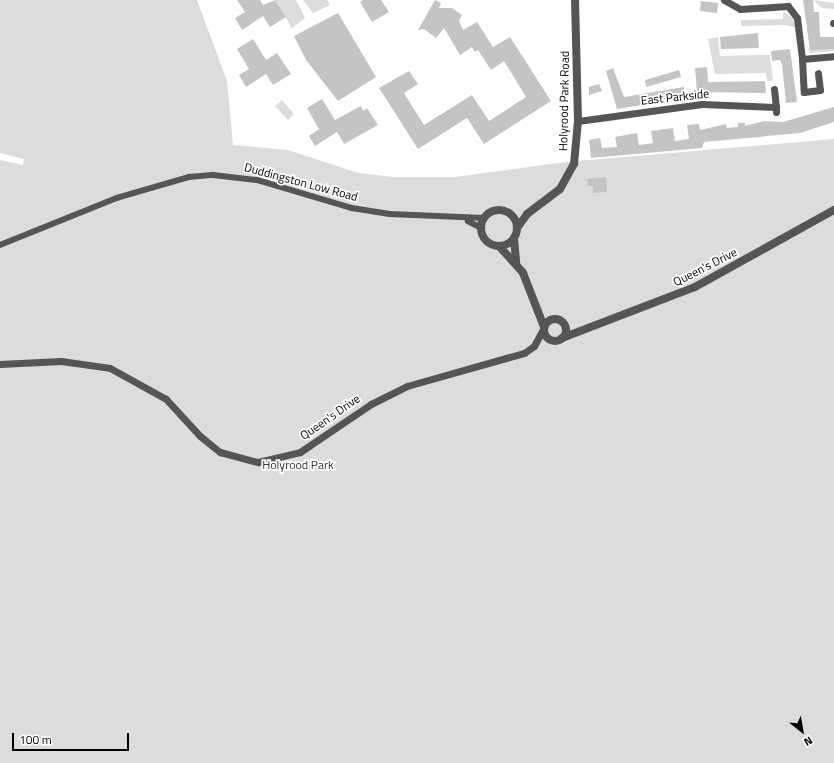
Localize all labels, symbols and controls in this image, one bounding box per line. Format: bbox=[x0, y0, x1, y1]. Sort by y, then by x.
street label: Holyrood Park Road bbox=[556, 51, 572, 151]
street label: East Parkside bbox=[640, 86, 710, 108]
street label: Duddingston Low Road bbox=[243, 160, 359, 204]
street label: Queen's Drive bbox=[671, 245, 739, 289]
street label: Queen's Drive bbox=[297, 391, 363, 443]
park label: Holyrood Park bbox=[262, 458, 334, 472]
north arrow bbox=[782, 711, 822, 751]
scale bar bbox=[14, 725, 131, 751]
text: 100 m bbox=[19, 730, 52, 749]
text: N bbox=[801, 732, 816, 750]

